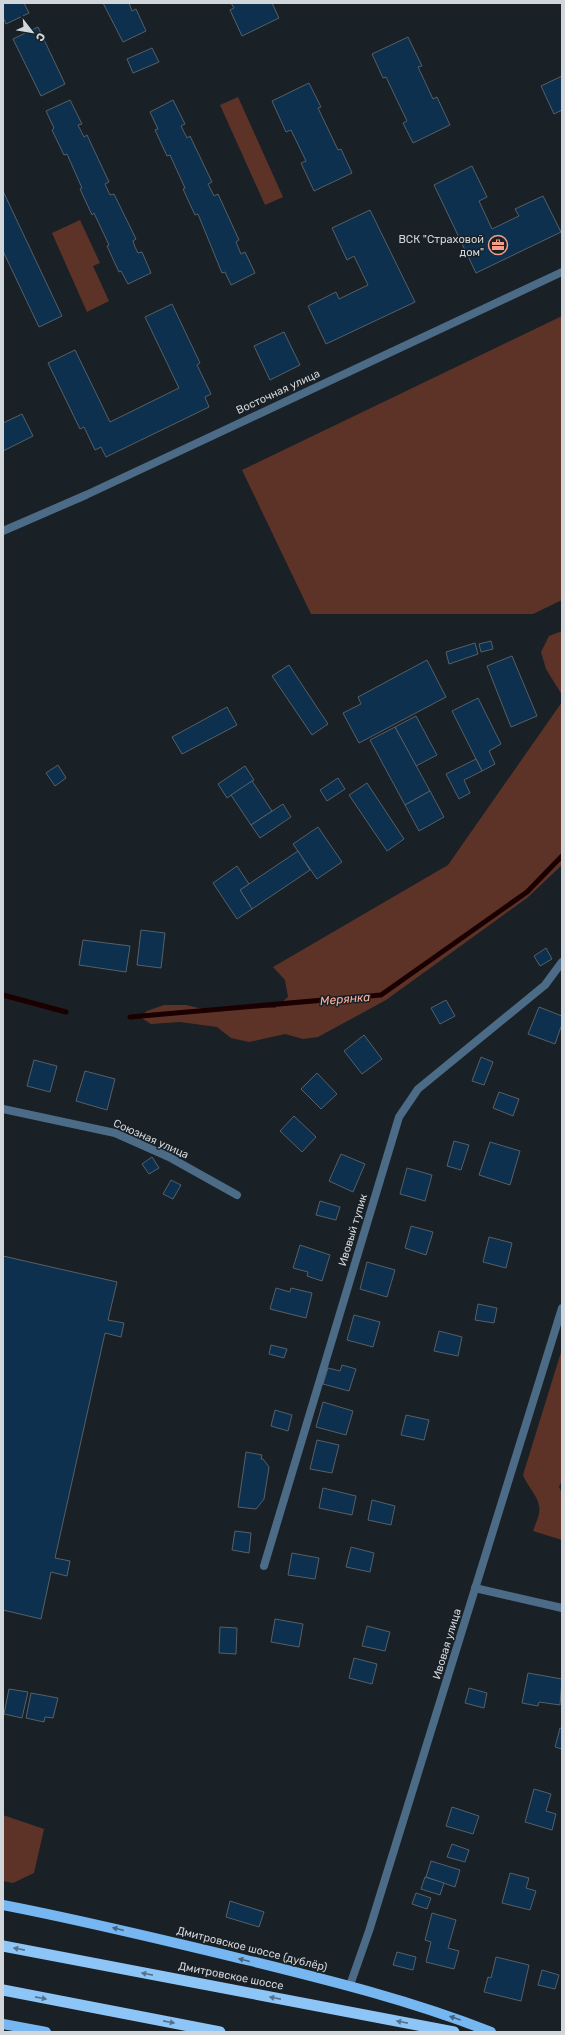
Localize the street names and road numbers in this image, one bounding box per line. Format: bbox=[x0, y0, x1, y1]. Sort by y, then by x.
street label: Восточная улица bbox=[234, 367, 322, 417]
street label: Союзная улица bbox=[111, 1117, 191, 1161]
street label: Ивовый тупик bbox=[336, 1192, 370, 1268]
street label: Ивовая улица bbox=[430, 1607, 464, 1681]
street label: Дмитровское шоссе (дублёр) bbox=[175, 1924, 329, 1974]
street label: Дмитровское шоссе bbox=[177, 1959, 285, 1993]

